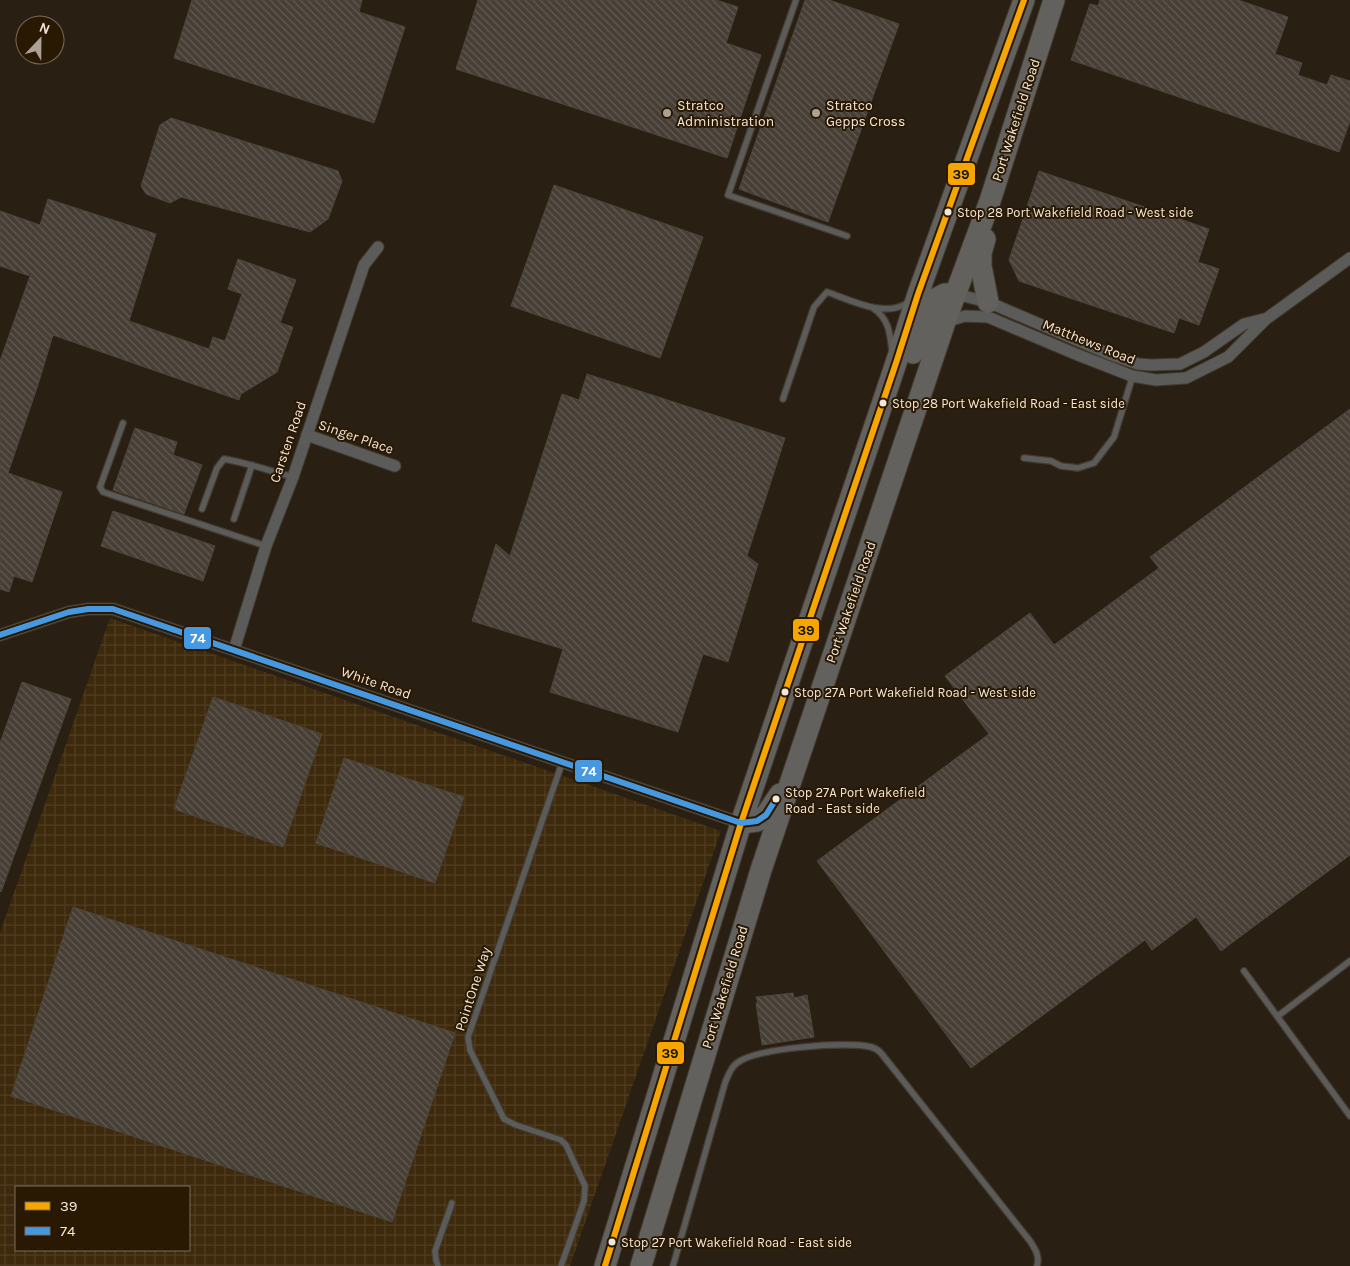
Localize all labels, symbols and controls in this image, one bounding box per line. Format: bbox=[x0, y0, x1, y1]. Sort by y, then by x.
north arrow bbox=[15, 15, 65, 65]
text: N bbox=[37, 19, 53, 38]
street label: Port Wakefield Road bbox=[988, 57, 1044, 183]
place label: Stratco Administration bbox=[677, 97, 774, 130]
place label: Stratco Gepps Cross bbox=[826, 97, 905, 130]
marker: Stratco Administration bbox=[661, 107, 673, 119]
marker: Stratco Gepps Cross bbox=[810, 107, 822, 119]
line badge: 39 bbox=[947, 162, 976, 186]
text: 39 bbox=[952, 166, 970, 183]
place label: Stop 28 Port Wakefield Road - West side bbox=[957, 205, 1194, 220]
marker: Stop 28 Port Wakefield Road - West side bbox=[943, 207, 953, 217]
street label: Matthews Road bbox=[1040, 316, 1138, 368]
place label: Stop 28 Port Wakefield Road - East side bbox=[892, 396, 1125, 411]
marker: Stop 28 Port Wakefield Road - East side bbox=[878, 398, 888, 408]
street label: Carsten Road bbox=[266, 399, 310, 485]
street label: Singer Place bbox=[316, 416, 396, 458]
street label: Port Wakefield Road bbox=[822, 539, 880, 665]
line badge: 39 bbox=[792, 618, 820, 642]
text: 39 bbox=[797, 622, 815, 639]
line badge: 74 bbox=[183, 626, 212, 650]
text: 74 bbox=[190, 630, 206, 647]
street label: White Road bbox=[339, 663, 413, 703]
place label: Stop 27A Port Wakefield Road - West side bbox=[794, 685, 1036, 700]
marker: Stop 27A Port Wakefield Road - West side bbox=[780, 687, 790, 697]
line badge: 74 bbox=[574, 759, 603, 783]
text: 74 bbox=[581, 763, 597, 780]
place label: Stop 27A Port Wakefield Road - East side bbox=[785, 785, 925, 816]
marker: Stop 27A Port Wakefield Road - East side bbox=[771, 794, 781, 804]
street label: Port Wakefield Road bbox=[698, 923, 752, 1051]
street label: PointOne Way bbox=[451, 944, 495, 1033]
line badge: 39 bbox=[656, 1041, 685, 1065]
text: 39 bbox=[661, 1045, 679, 1062]
legend bbox=[15, 1186, 190, 1251]
text: 39 bbox=[60, 1197, 78, 1215]
text: 74 bbox=[60, 1222, 76, 1240]
place label: Stop 27 Port Wakefield Road - East side bbox=[621, 1235, 852, 1250]
marker: Stop 27 Port Wakefield Road - East side bbox=[607, 1237, 617, 1247]

